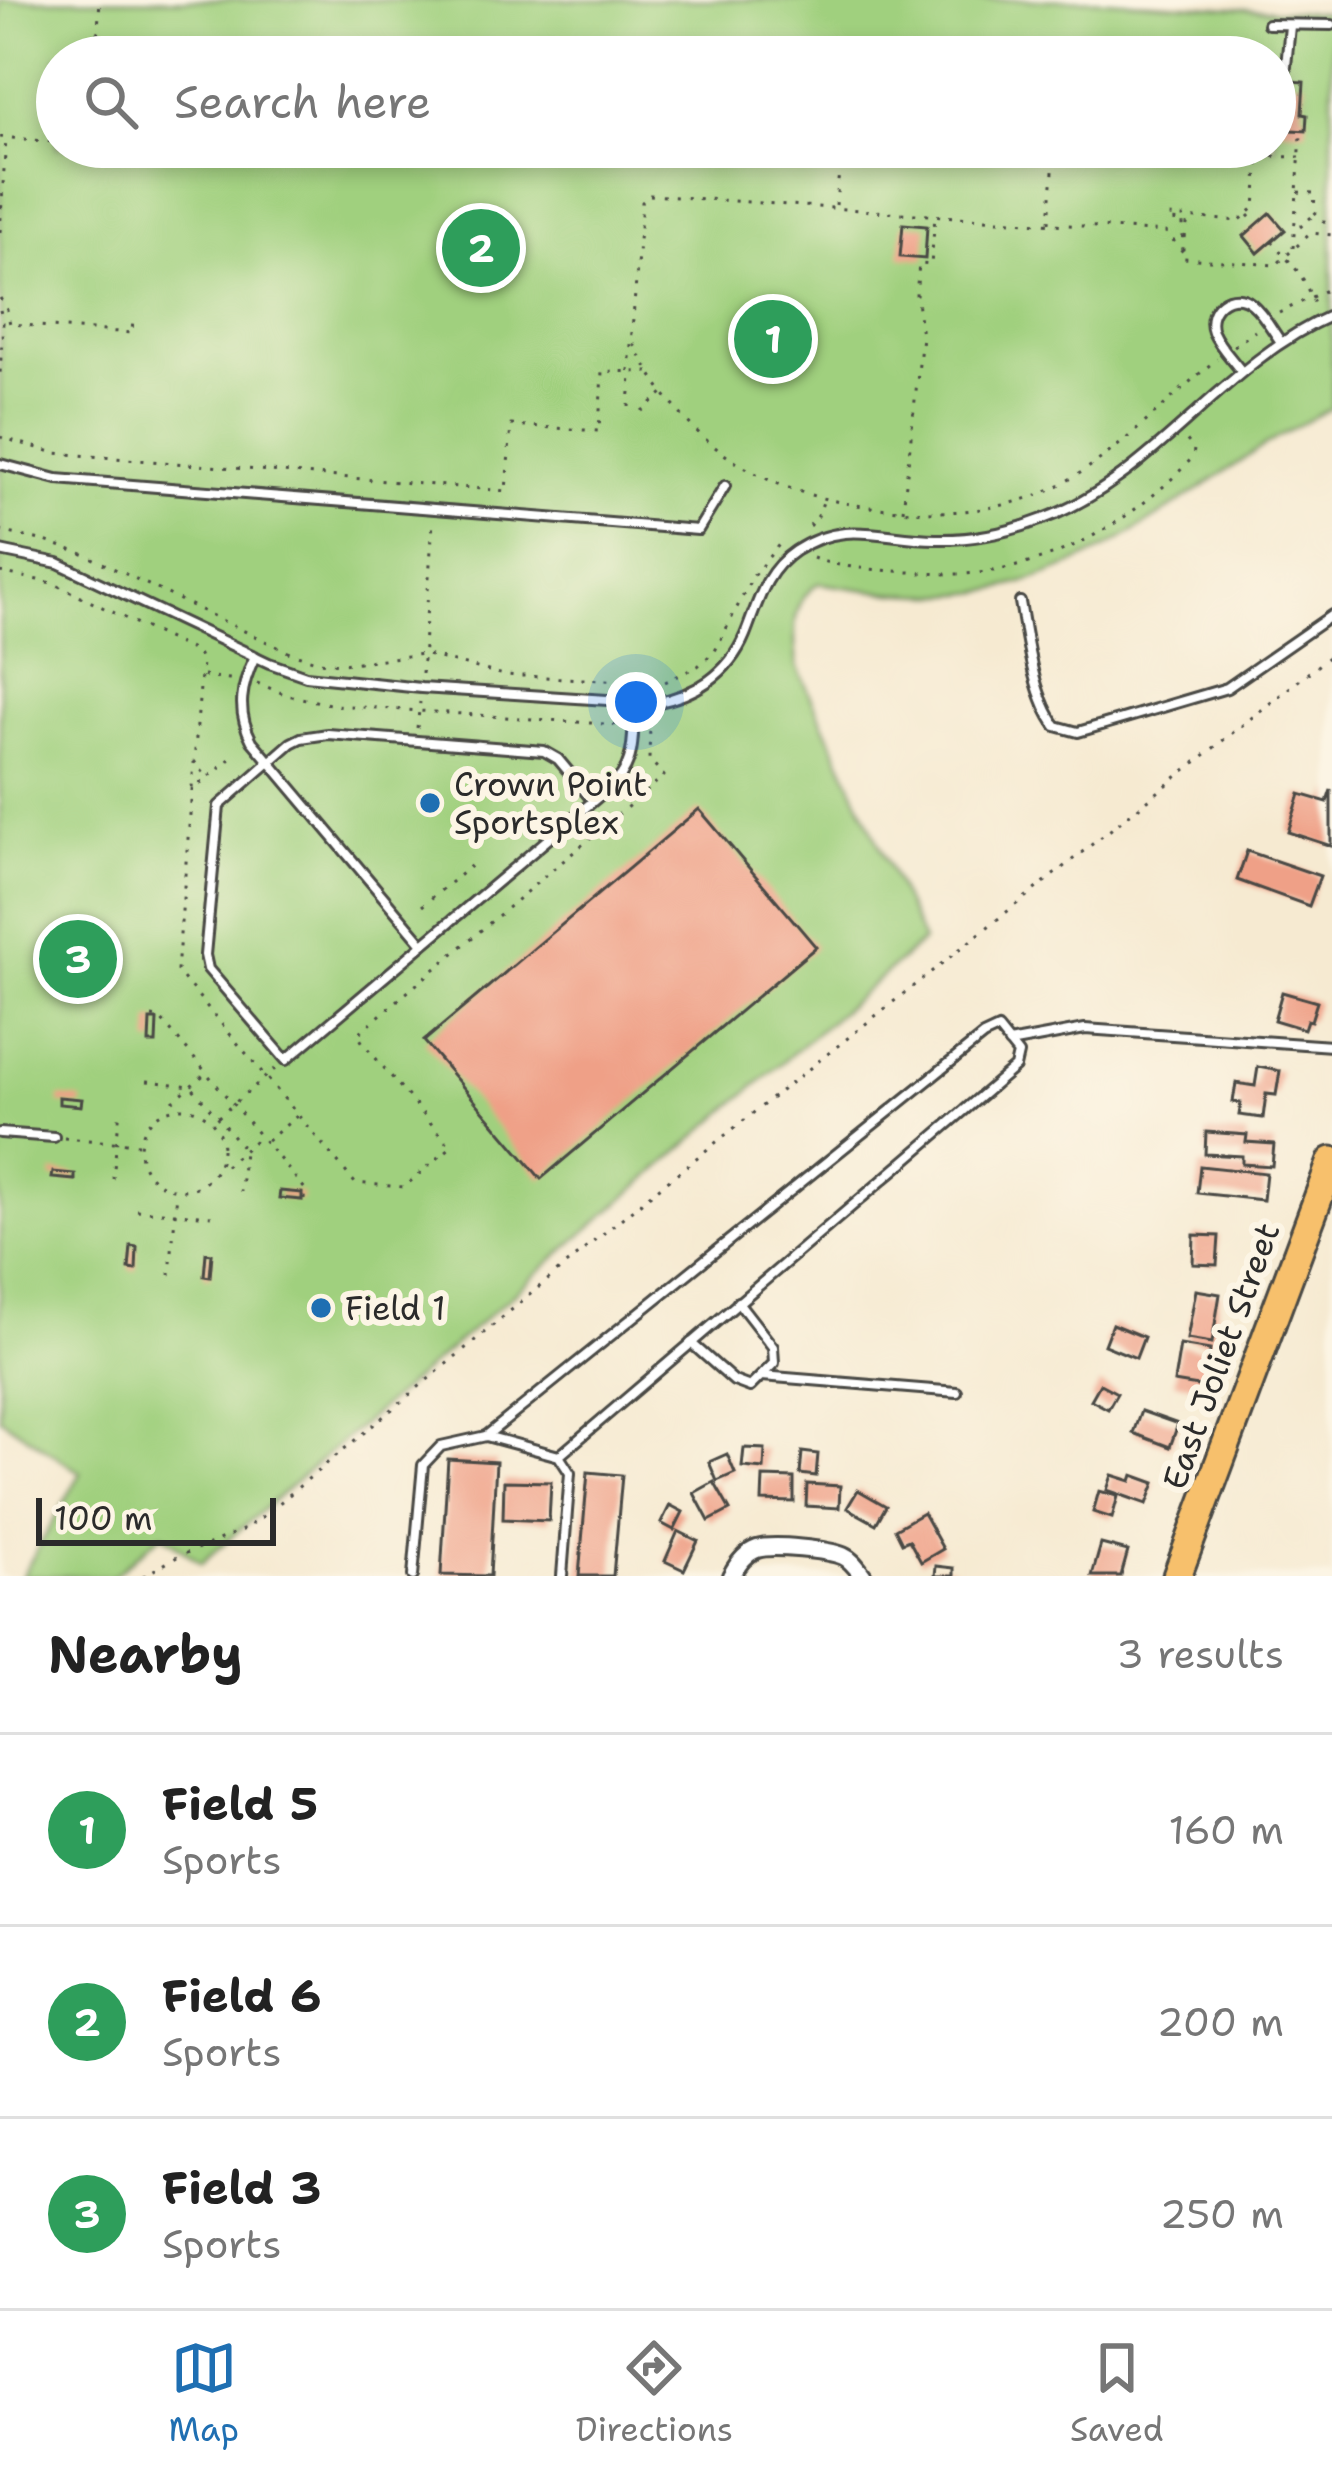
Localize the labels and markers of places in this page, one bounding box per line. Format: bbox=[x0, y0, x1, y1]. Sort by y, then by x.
pin: 2 bbox=[442, 203, 520, 293]
pin: 1 bbox=[734, 294, 812, 384]
place label: Crown Point Sportsplex bbox=[454, 762, 647, 845]
marker: Crown Point Sportsplex bbox=[417, 790, 443, 816]
pin: 3 bbox=[39, 914, 117, 1004]
place label: Field 1 bbox=[345, 1286, 446, 1331]
marker: Field 1 bbox=[308, 1295, 334, 1321]

